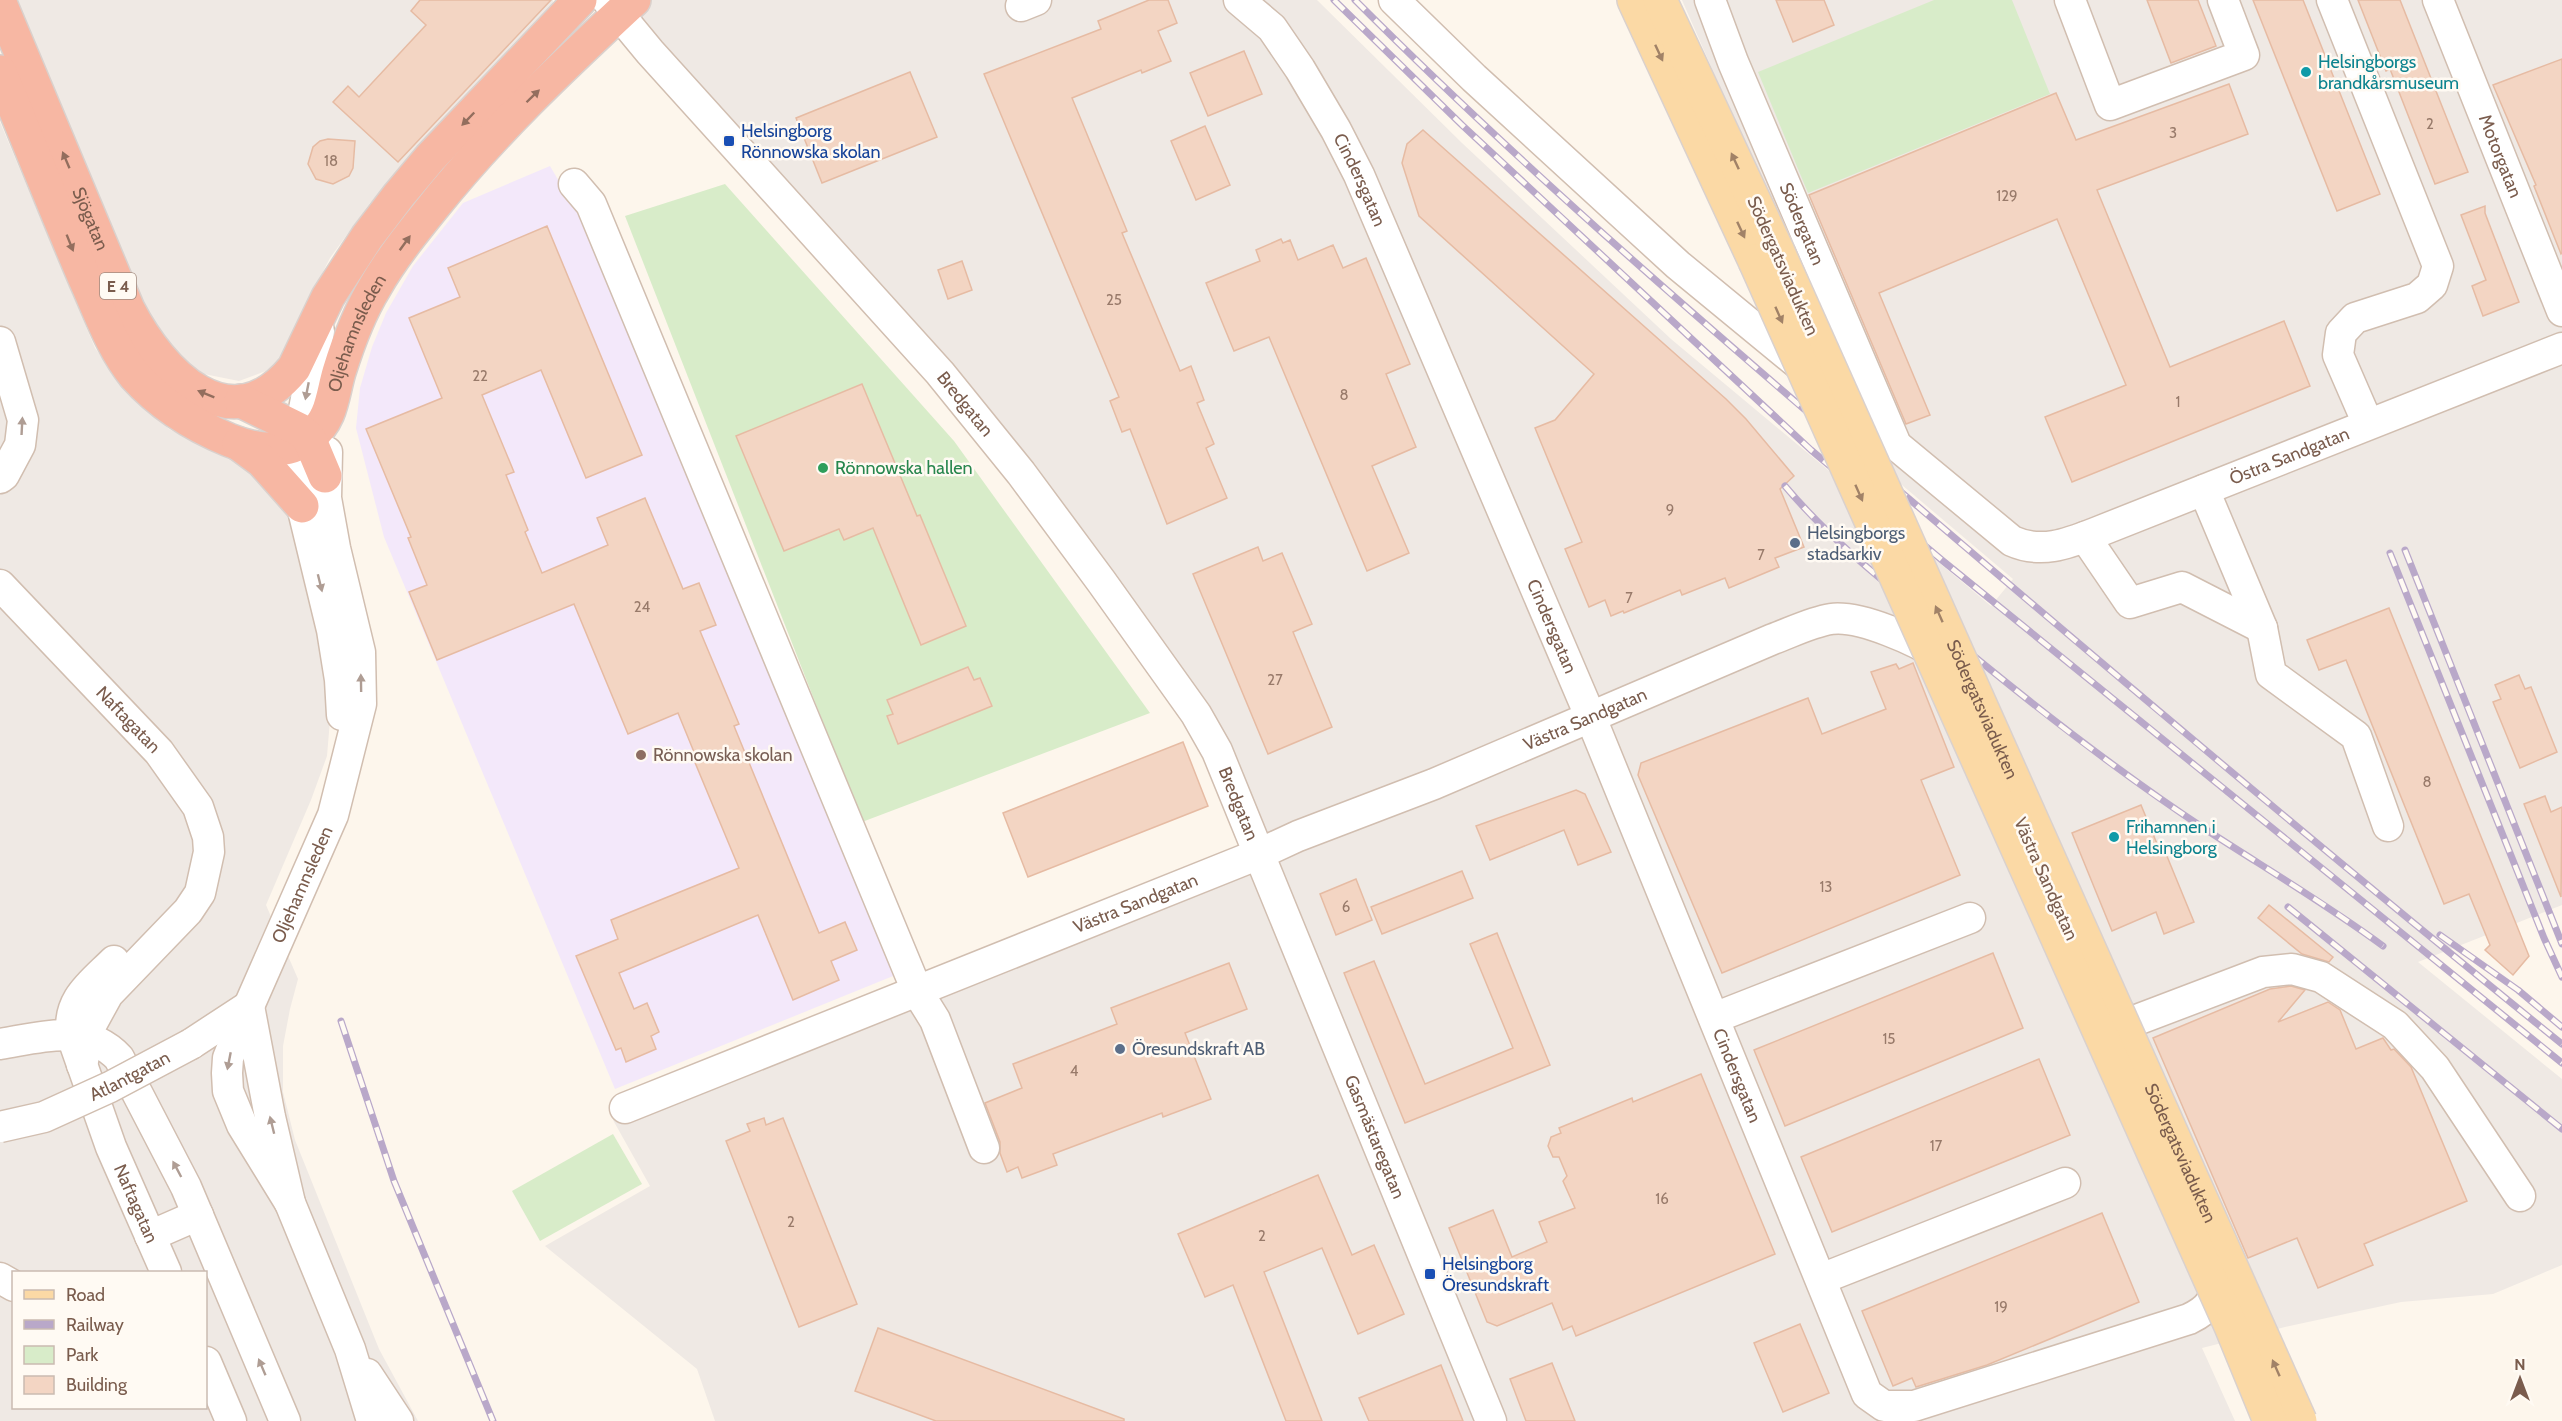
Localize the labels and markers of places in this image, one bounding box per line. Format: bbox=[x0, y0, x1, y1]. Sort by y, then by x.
place label: Helsingborgs brandkårsmuseum bbox=[2318, 51, 2459, 94]
marker: Helsingborgs brandkårsmuseum bbox=[2299, 65, 2313, 79]
place label: Helsingborg Rönnowska skolan bbox=[741, 120, 880, 163]
marker: Helsingborg Rönnowska skolan bbox=[722, 134, 736, 148]
place label: Rönnowska hallen bbox=[835, 457, 973, 479]
marker: Rönnowska hallen bbox=[816, 461, 830, 475]
place label: Helsingborgs stadsarkiv bbox=[1807, 522, 1905, 565]
marker: Helsingborgs stadsarkiv bbox=[1788, 536, 1802, 550]
place label: Rönnowska skolan bbox=[653, 744, 792, 766]
marker: Rönnowska skolan bbox=[634, 748, 648, 762]
place label: Frihamnen i Helsingborg bbox=[2126, 816, 2218, 859]
marker: Frihamnen i Helsingborg bbox=[2107, 830, 2121, 844]
place label: Öresundskraft AB bbox=[1132, 1038, 1265, 1060]
marker: Öresundskraft AB bbox=[1113, 1042, 1127, 1056]
place label: Helsingborg Öresundskraft bbox=[1442, 1253, 1549, 1296]
marker: Helsingborg Öresundskraft bbox=[1423, 1267, 1437, 1281]

